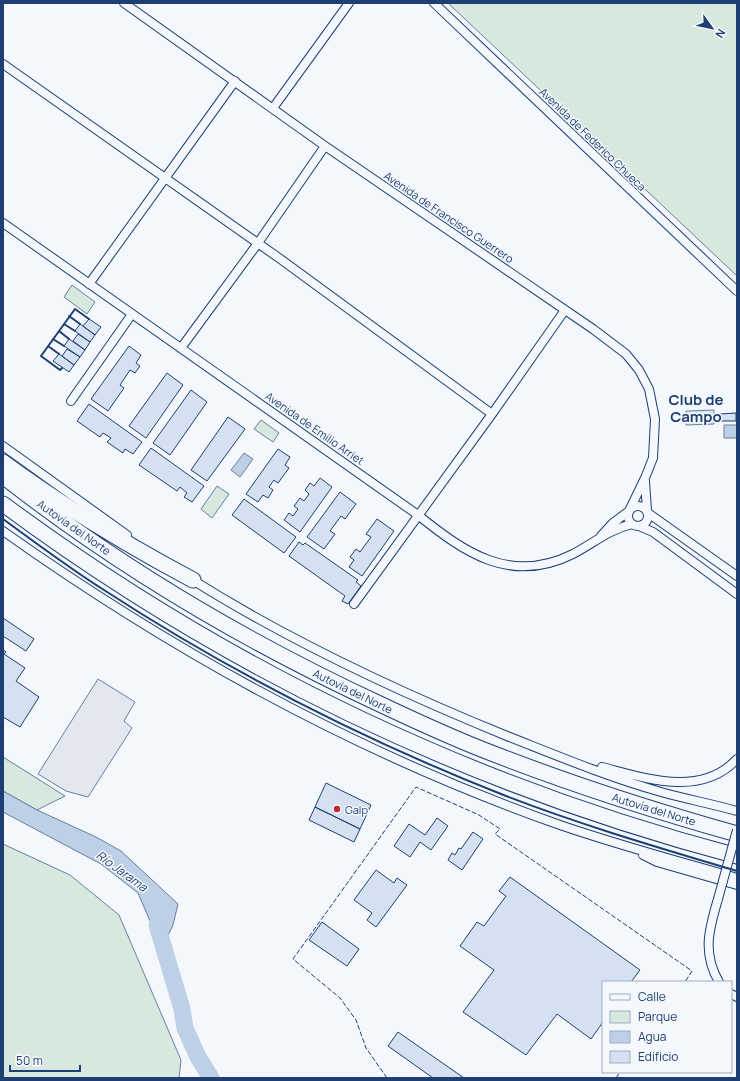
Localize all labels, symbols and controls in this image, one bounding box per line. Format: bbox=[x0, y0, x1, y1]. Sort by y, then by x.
north arrow bbox=[692, 8, 732, 48]
text: N bbox=[712, 26, 729, 41]
street label: Avenida de Federico Chueca bbox=[536, 84, 650, 194]
street label: Avenida de Francisco Guerrero bbox=[381, 168, 517, 266]
street label: Avenida de Emilio Arriet bbox=[263, 388, 367, 468]
district label: Club de Campo bbox=[668, 389, 724, 427]
street label: Autovía del Norte bbox=[34, 496, 114, 558]
street label: Autovía del Norte bbox=[311, 665, 396, 717]
street label: Autovía del Norte bbox=[610, 789, 698, 829]
place label: Galp bbox=[345, 802, 368, 817]
marker: Galp bbox=[332, 804, 342, 814]
water label: Río Jarama bbox=[93, 847, 152, 896]
legend bbox=[602, 981, 732, 1073]
text: Calle bbox=[638, 988, 666, 1005]
text: Parque bbox=[638, 1008, 677, 1025]
text: Agua bbox=[638, 1028, 667, 1045]
scale bar bbox=[10, 1047, 80, 1073]
text: Edificio bbox=[638, 1048, 678, 1065]
text: 50 m bbox=[16, 1052, 43, 1069]

